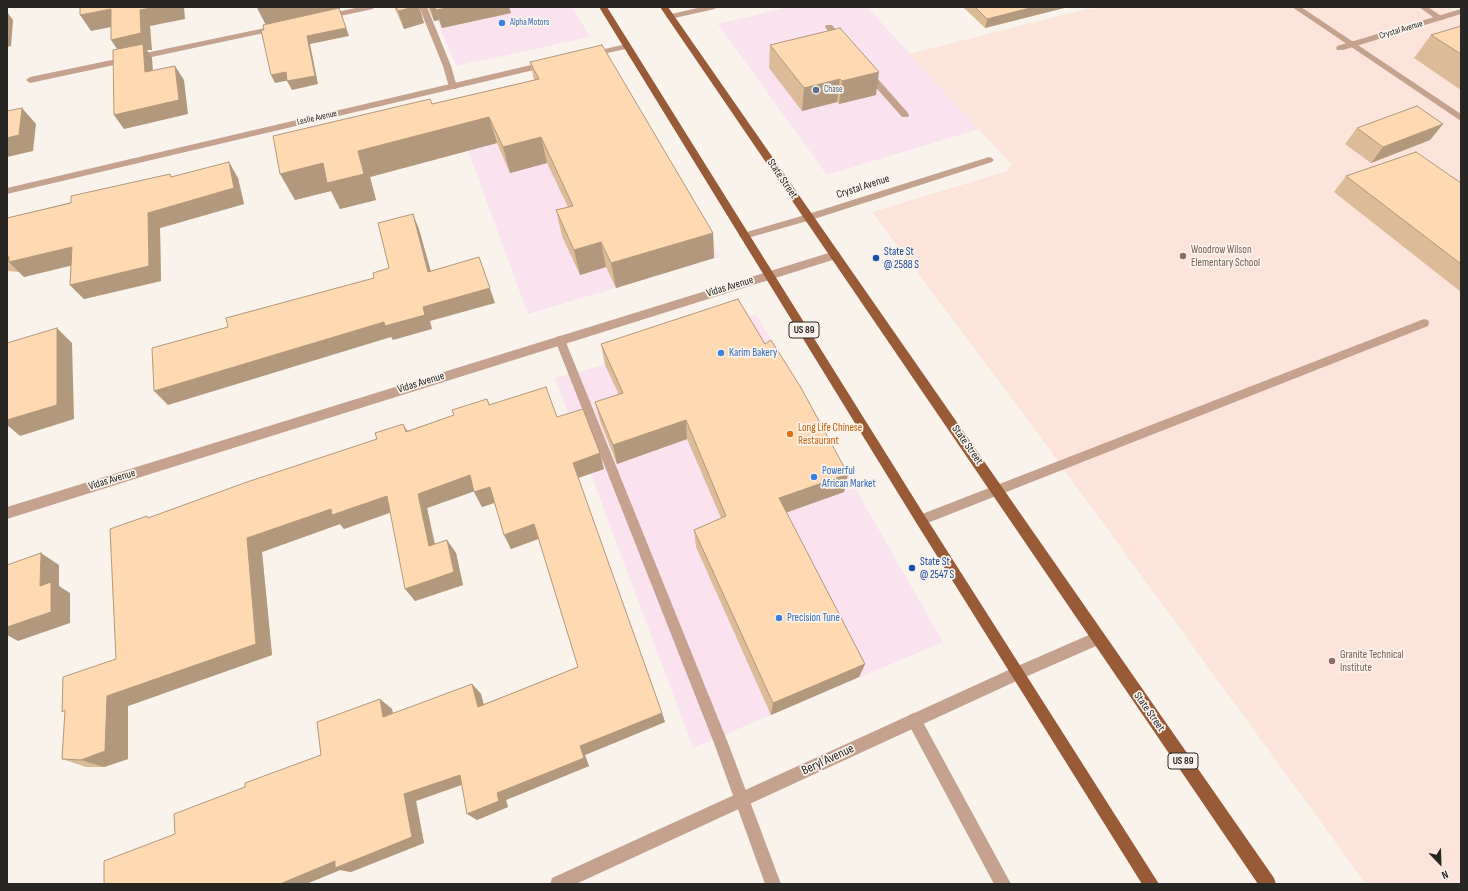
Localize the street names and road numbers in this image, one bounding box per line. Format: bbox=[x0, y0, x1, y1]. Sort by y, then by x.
street label: Crystal Avenue bbox=[1378, 18, 1424, 42]
street label: Leslie Avenue bbox=[296, 108, 338, 128]
street label: State Street bbox=[764, 157, 800, 201]
street label: Crystal Avenue bbox=[835, 172, 891, 202]
street label: Vidas Avenue bbox=[705, 274, 755, 300]
road number: US 89 bbox=[789, 322, 819, 338]
street label: Vidas Avenue bbox=[396, 370, 446, 396]
street label: State Street bbox=[949, 423, 985, 467]
street label: Vidas Avenue bbox=[87, 467, 137, 493]
street label: State Street bbox=[1131, 690, 1167, 734]
street label: Beryl Avenue bbox=[799, 741, 857, 779]
road number: US 89 bbox=[1168, 753, 1198, 769]

